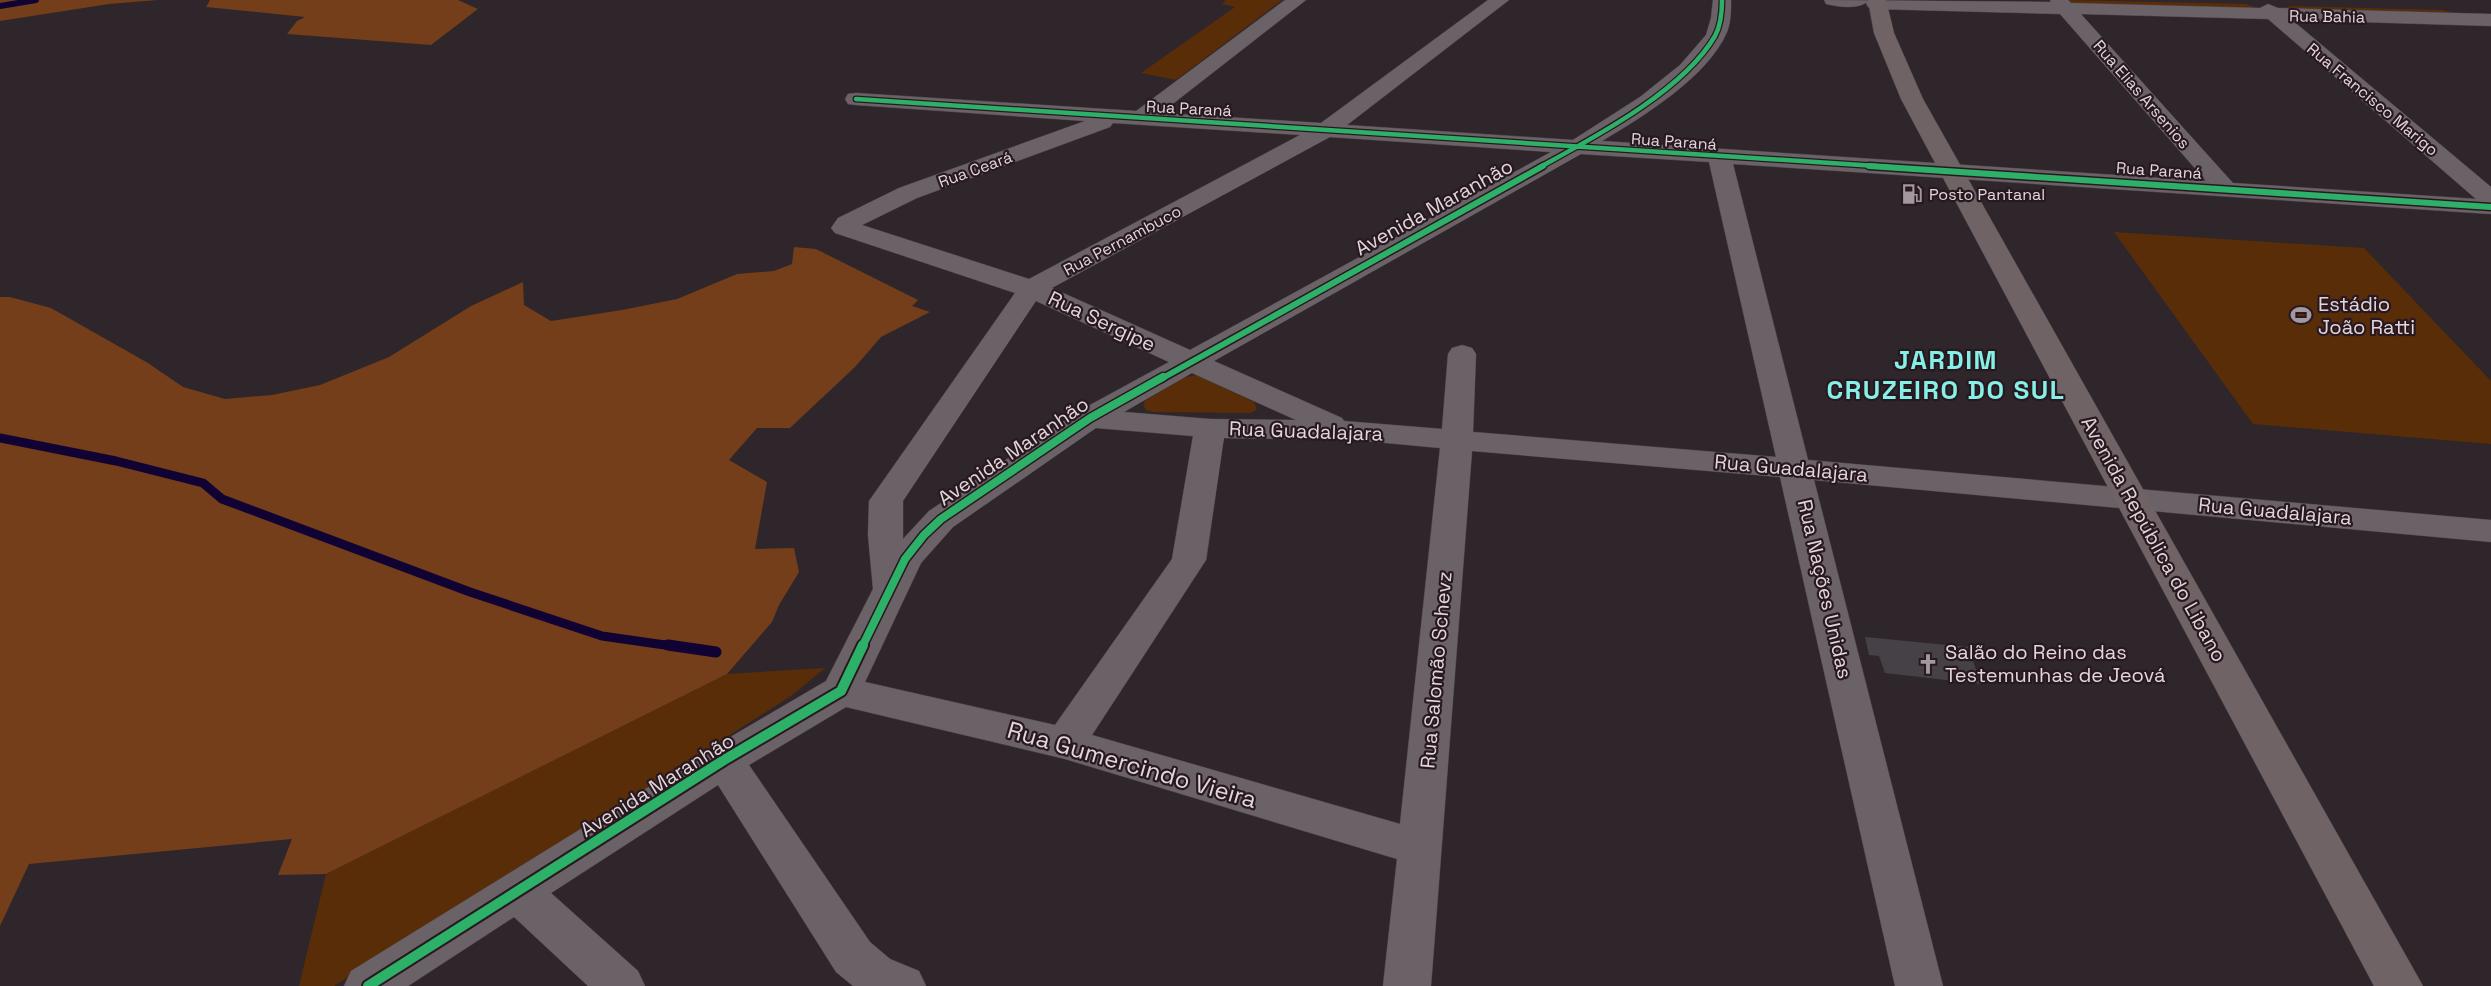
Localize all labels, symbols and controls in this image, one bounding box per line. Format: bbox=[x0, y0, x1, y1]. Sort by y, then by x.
street label: Rua Bahia bbox=[2289, 5, 2365, 28]
street label: Rua Elias Arsenios bbox=[2089, 36, 2195, 153]
street label: Rua Francisco Marigo bbox=[2303, 38, 2443, 161]
street label: Rua Paraná bbox=[1146, 96, 1232, 121]
street label: Rua Paraná bbox=[1630, 128, 1717, 155]
street label: Rua Ceará bbox=[935, 146, 1015, 193]
street label: Avenida Maranhão bbox=[1350, 153, 1518, 261]
street label: Rua Paraná bbox=[2115, 157, 2202, 184]
fuel station icon: Posto Pantanal bbox=[1900, 182, 1924, 206]
place label: Posto Pantanal bbox=[1929, 184, 2045, 205]
street label: Rua Pernambuco bbox=[1060, 201, 1185, 280]
street label: Rua Sergipe bbox=[1044, 285, 1160, 357]
place label: Estádio João Ratti bbox=[2318, 291, 2415, 340]
sports icon: Estádio João Ratti bbox=[2289, 303, 2313, 327]
district label: JARDIM CRUZEIRO DO SUL bbox=[1827, 343, 2065, 407]
street label: Avenida Maranhão bbox=[932, 391, 1094, 511]
street label: Avenida República do Libano bbox=[2075, 411, 2233, 667]
street label: Rua Guadalajara bbox=[1229, 415, 1383, 447]
street label: Rua Guadalajara bbox=[1713, 448, 1869, 488]
street label: Rua Guadalajara bbox=[2197, 491, 2353, 531]
street label: Rua Nações Unidas bbox=[1792, 497, 1858, 681]
street label: Rua Salomão Schevz bbox=[1414, 570, 1458, 770]
place label: Salão do Reino das Testemunhas de Jeová bbox=[1945, 639, 2165, 688]
church icon: Salão do Reino das Testemunhas de Jeová bbox=[1916, 652, 1940, 676]
street label: Rua Gumercindo Vieira bbox=[1004, 714, 1261, 815]
street label: Avenida Maranhão bbox=[575, 727, 739, 843]

